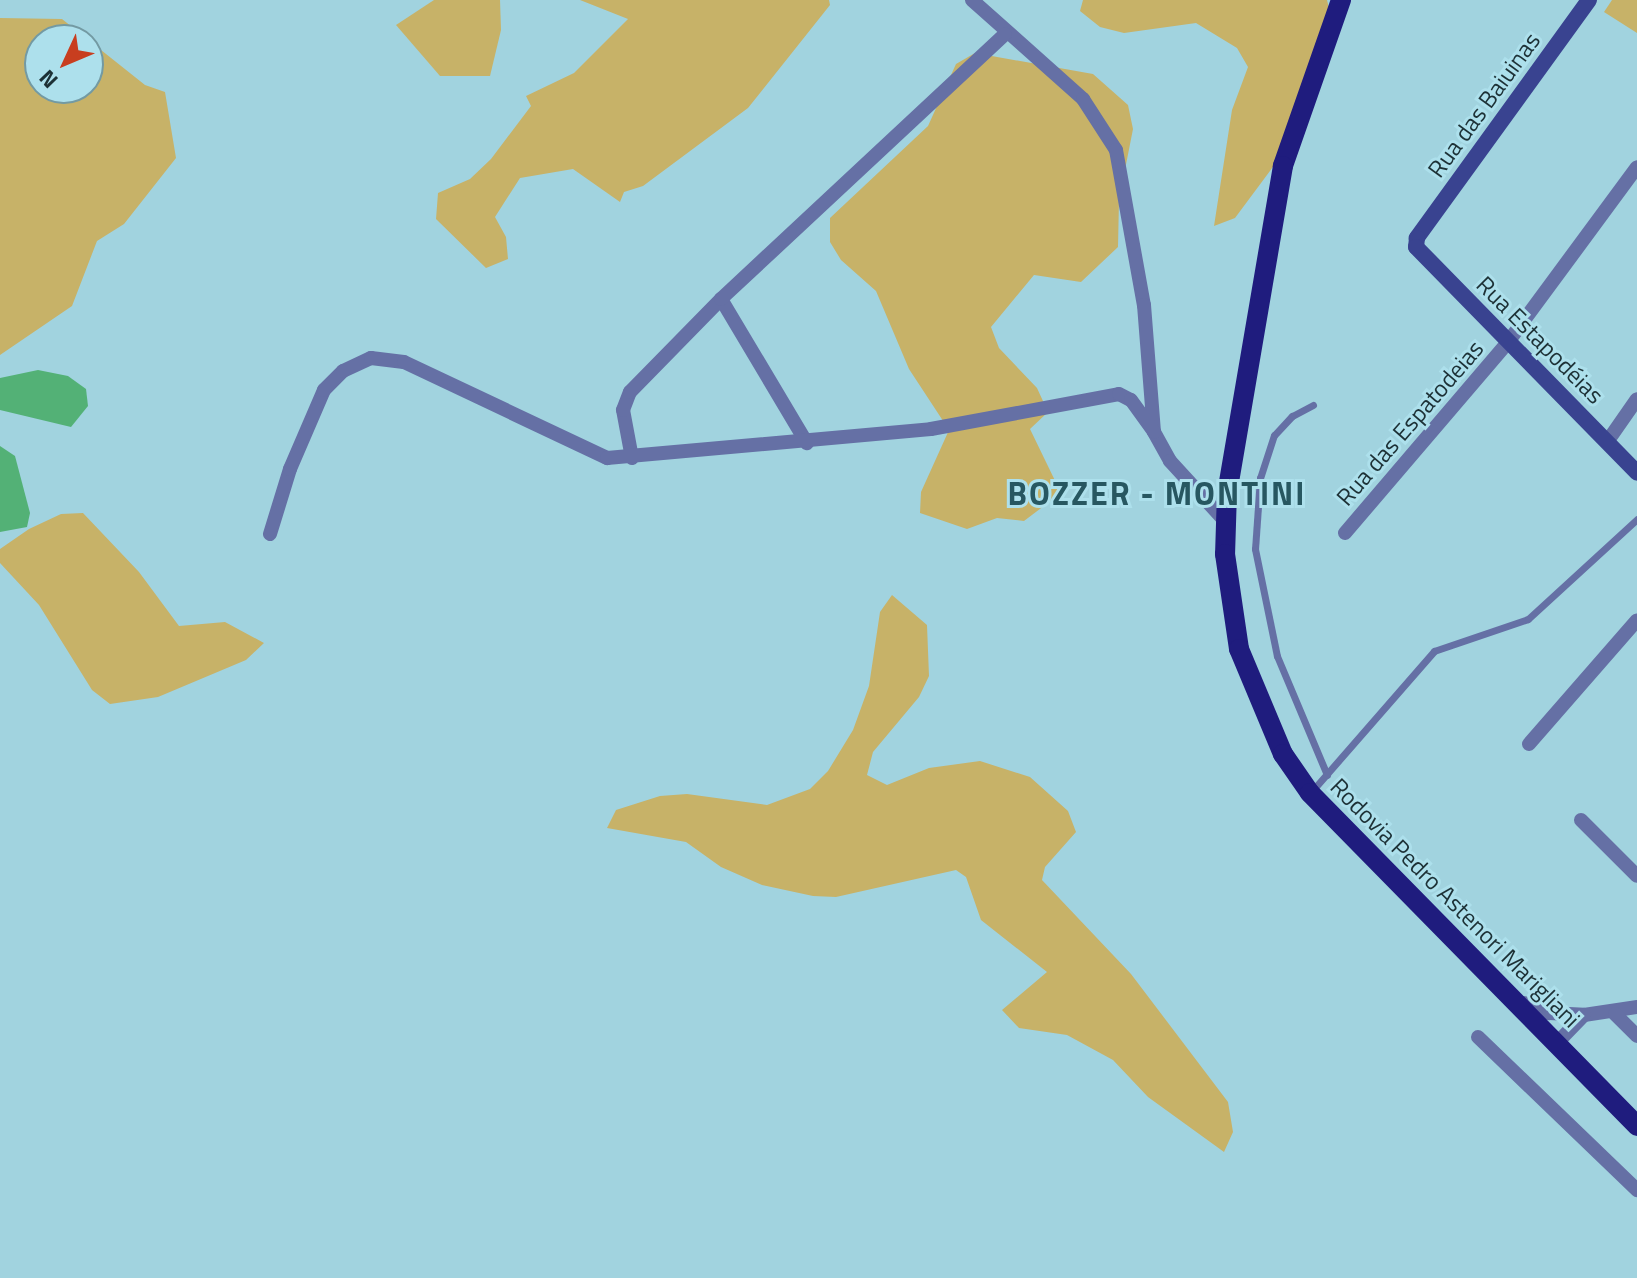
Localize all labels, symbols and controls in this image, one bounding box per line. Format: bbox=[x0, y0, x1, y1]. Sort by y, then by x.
north arrow bbox=[24, 24, 104, 104]
street label: Rua das Baiuinas bbox=[1422, 27, 1546, 183]
text: N bbox=[31, 62, 66, 97]
street label: Rua Estapodéias bbox=[1470, 270, 1610, 410]
street label: Rua das Espatodeias bbox=[1330, 335, 1490, 511]
district label: BOZZER - MONTINI bbox=[1008, 474, 1306, 512]
street label: Rodovia Pedro Astenori Marigliani bbox=[1324, 772, 1586, 1034]

